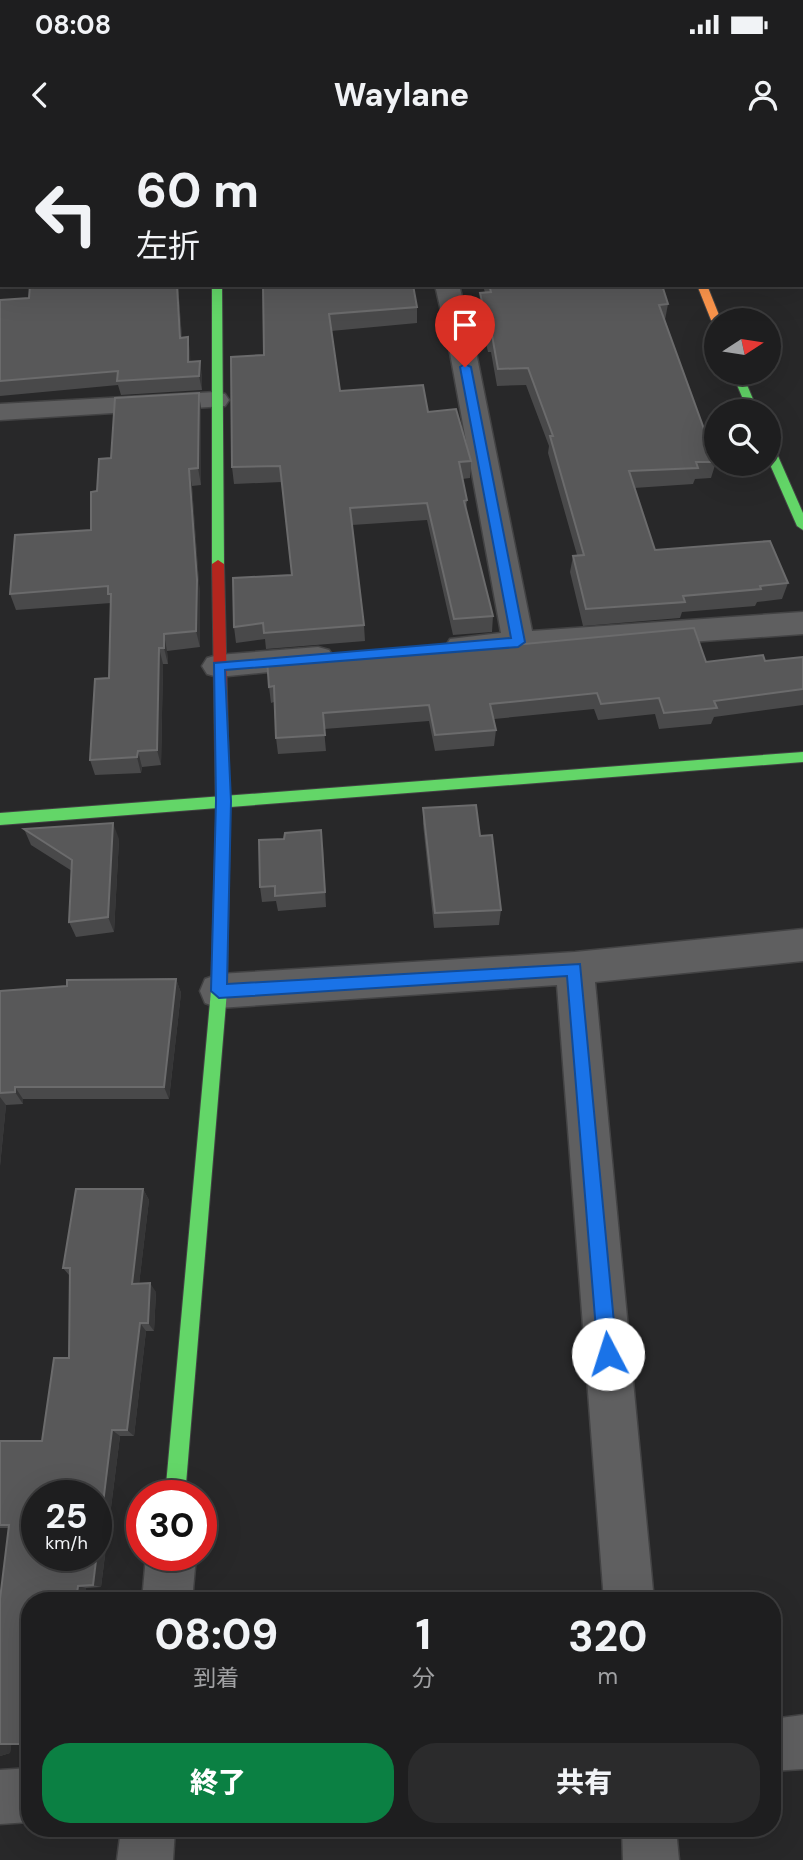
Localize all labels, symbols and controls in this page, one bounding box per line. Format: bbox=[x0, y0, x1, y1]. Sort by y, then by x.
text: 08:08 bbox=[35, 8, 111, 42]
text: Waylane bbox=[334, 74, 469, 116]
icon: back bbox=[21, 76, 59, 114]
icon: person bbox=[744, 76, 782, 114]
text: 60 m bbox=[136, 158, 259, 222]
icon: left bbox=[21, 168, 112, 259]
text: 左折 bbox=[136, 225, 200, 267]
pin bbox=[435, 295, 495, 367]
icon: arrive bbox=[446, 306, 484, 344]
north arrow bbox=[704, 308, 780, 385]
map controls bbox=[704, 308, 781, 476]
button: search bbox=[704, 399, 781, 476]
position arrow bbox=[571, 1317, 645, 1391]
speed limit sign: 30 bbox=[126, 1480, 217, 1571]
text: 25 bbox=[46, 1493, 87, 1539]
text: km/h bbox=[45, 1531, 88, 1555]
text: 08:09 bbox=[155, 1607, 278, 1662]
text: 1 bbox=[415, 1607, 431, 1662]
text: 320 bbox=[568, 1609, 647, 1664]
text: m bbox=[598, 1661, 618, 1691]
text: 到着 bbox=[193, 1663, 239, 1693]
text: 分 bbox=[412, 1663, 435, 1693]
button: 終了 bbox=[42, 1743, 394, 1823]
button: 共有 bbox=[408, 1743, 760, 1823]

